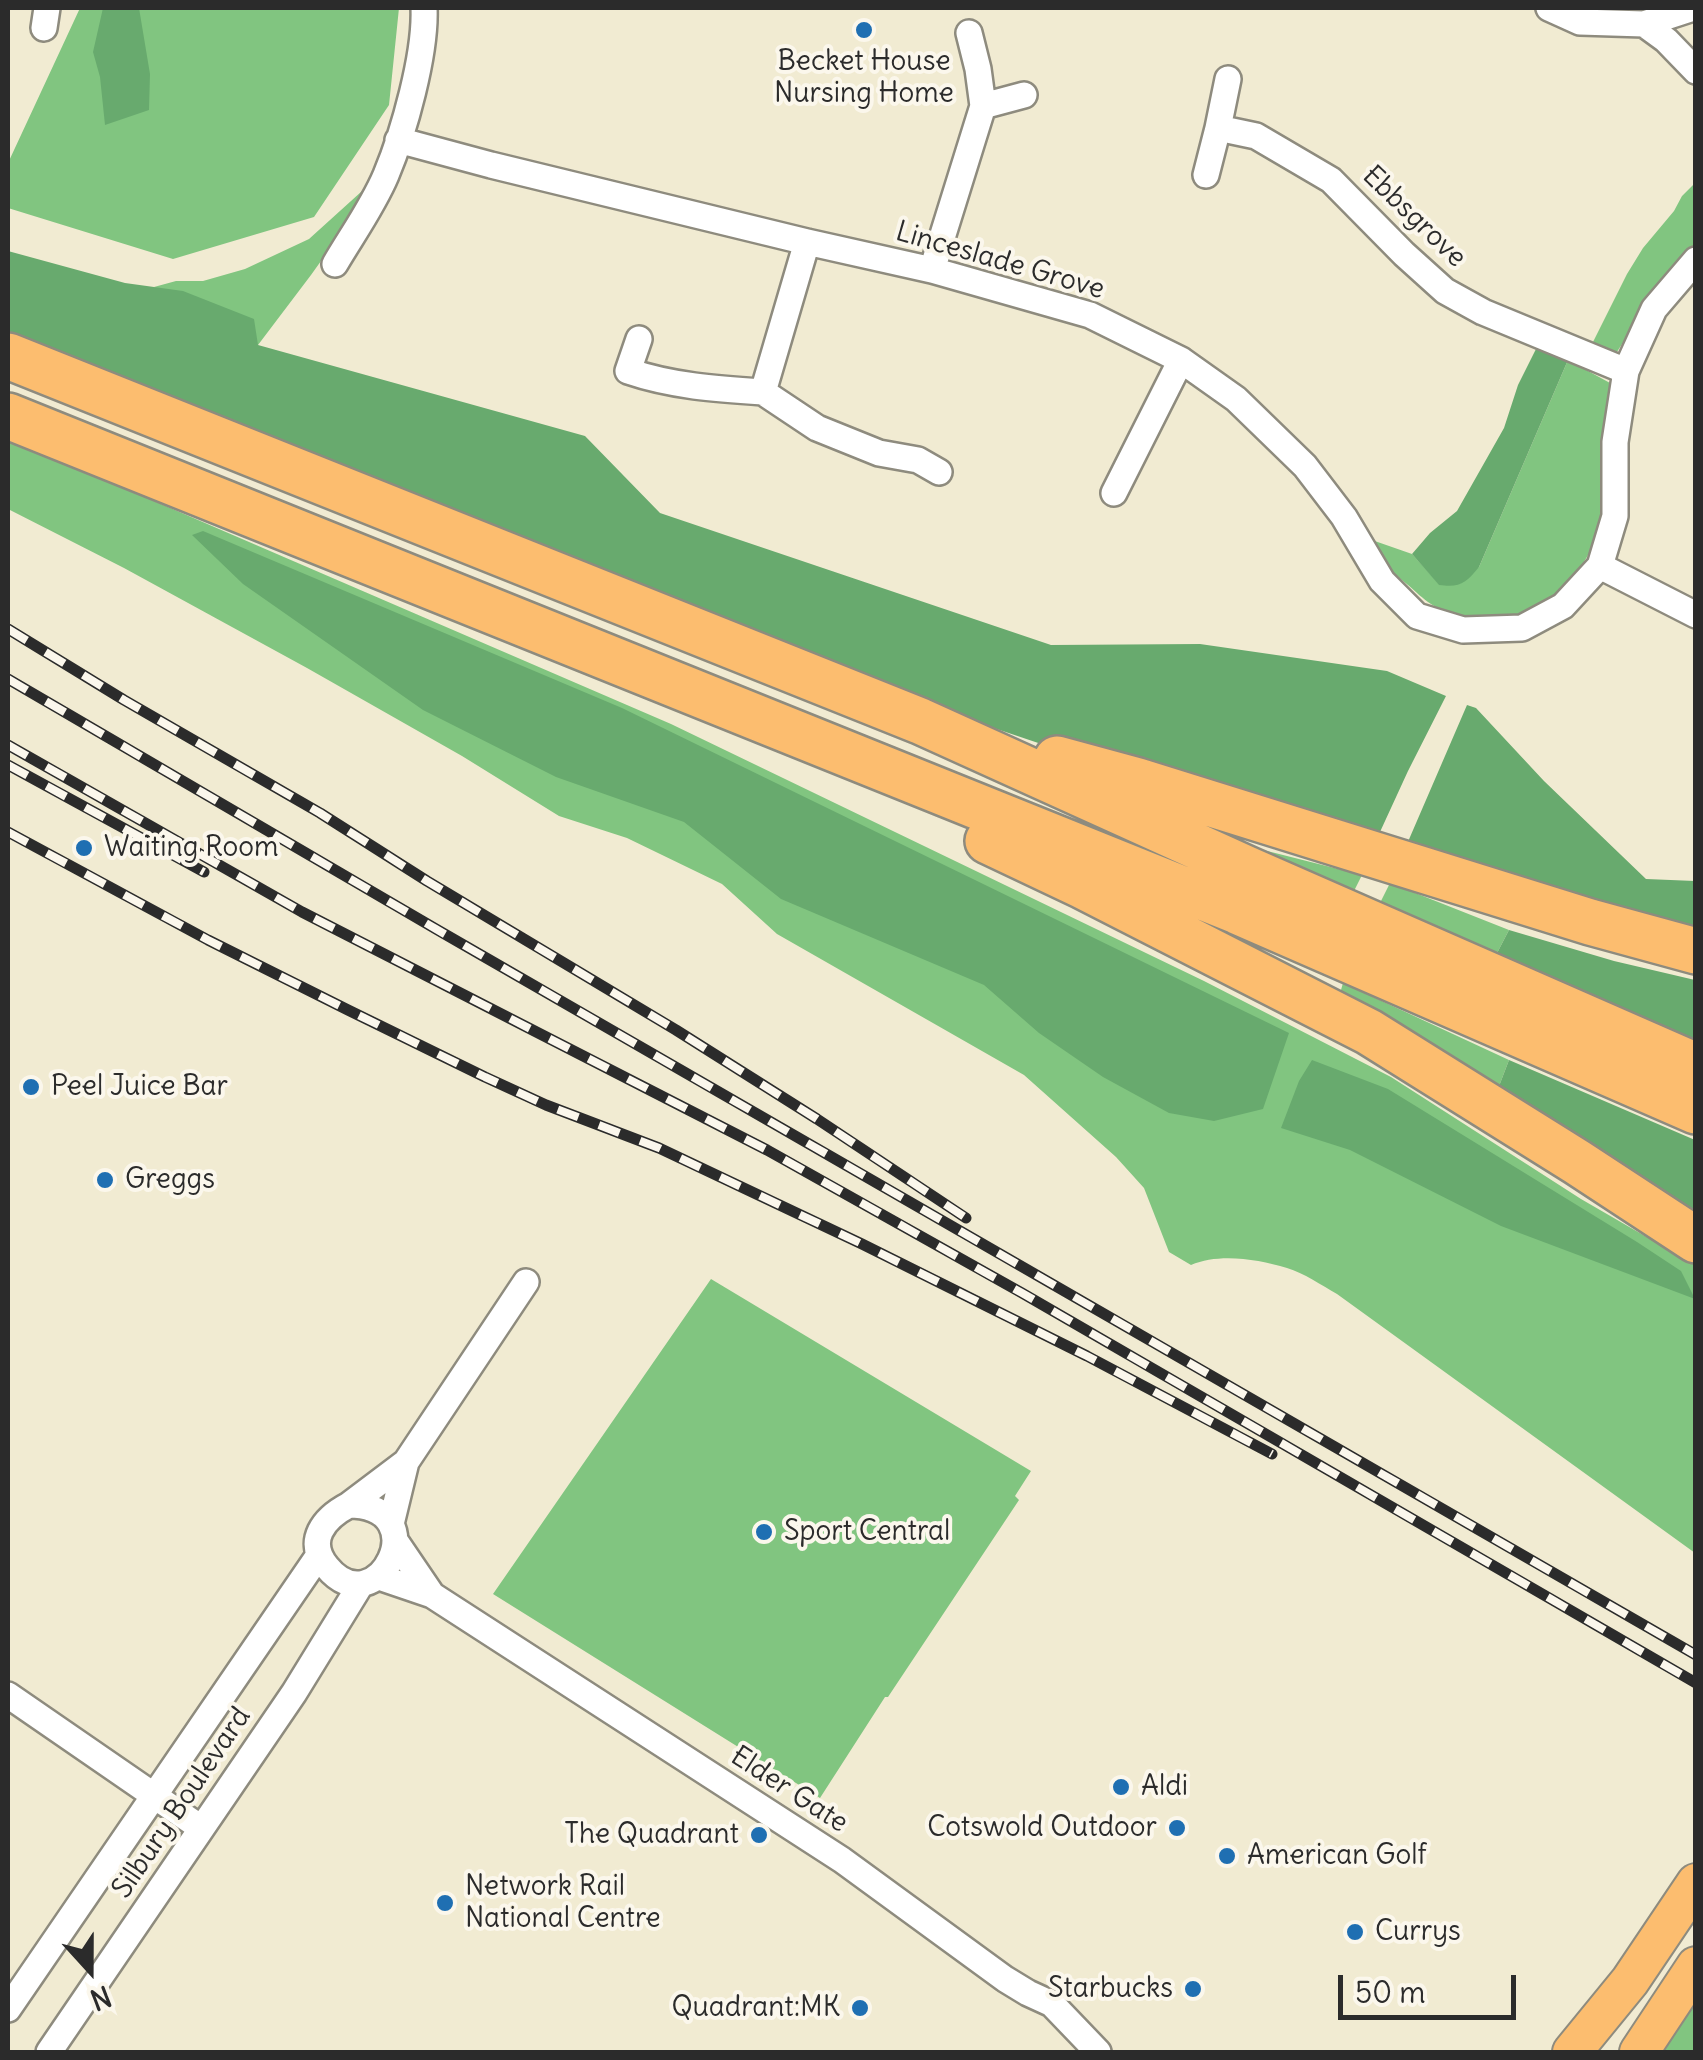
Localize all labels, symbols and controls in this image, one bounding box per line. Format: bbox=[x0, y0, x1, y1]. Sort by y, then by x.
marker: Becket House Nursing Home bbox=[853, 19, 875, 41]
place label: Becket House Nursing Home bbox=[774, 45, 954, 111]
street label: Ebbsgrove bbox=[1355, 159, 1473, 275]
street label: Linceslade Grove bbox=[892, 215, 1108, 307]
place label: Waiting Room bbox=[104, 831, 279, 865]
marker: Waiting Room bbox=[73, 837, 95, 859]
place label: Peel Juice Bar bbox=[51, 1070, 228, 1104]
marker: Peel Juice Bar bbox=[20, 1076, 42, 1098]
place label: Greggs bbox=[125, 1163, 215, 1197]
marker: Greggs bbox=[94, 1169, 116, 1191]
place label: Sport Central bbox=[784, 1515, 950, 1549]
marker: Sport Central bbox=[753, 1521, 775, 1543]
street label: Silbury Boulevard bbox=[106, 1701, 258, 1905]
street label: Elder Gate bbox=[724, 1740, 854, 1840]
place label: Aldi bbox=[1141, 1770, 1188, 1804]
marker: Aldi bbox=[1110, 1776, 1132, 1798]
place label: Cotswold Outdoor bbox=[927, 1811, 1157, 1845]
marker: Cotswold Outdoor bbox=[1166, 1817, 1188, 1839]
place label: The Quadrant bbox=[564, 1818, 739, 1852]
marker: The Quadrant bbox=[748, 1824, 770, 1846]
place label: American Golf bbox=[1247, 1839, 1427, 1873]
marker: American Golf bbox=[1216, 1845, 1238, 1867]
place label: Network Rail National Centre bbox=[465, 1870, 661, 1936]
marker: Network Rail National Centre bbox=[434, 1892, 456, 1914]
place label: Currys bbox=[1375, 1915, 1461, 1949]
north arrow bbox=[40, 1920, 140, 2020]
marker: Currys bbox=[1344, 1921, 1366, 1943]
scale bar bbox=[1343, 1955, 1520, 2017]
place label: Starbucks bbox=[1048, 1972, 1173, 2006]
text: 50 m bbox=[1355, 1973, 1425, 2011]
text: N bbox=[85, 1978, 116, 2018]
marker: Starbucks bbox=[1182, 1978, 1204, 2000]
place label: Quadrant:MK bbox=[671, 1991, 840, 2025]
marker: Quadrant:MK bbox=[849, 1997, 871, 2019]

